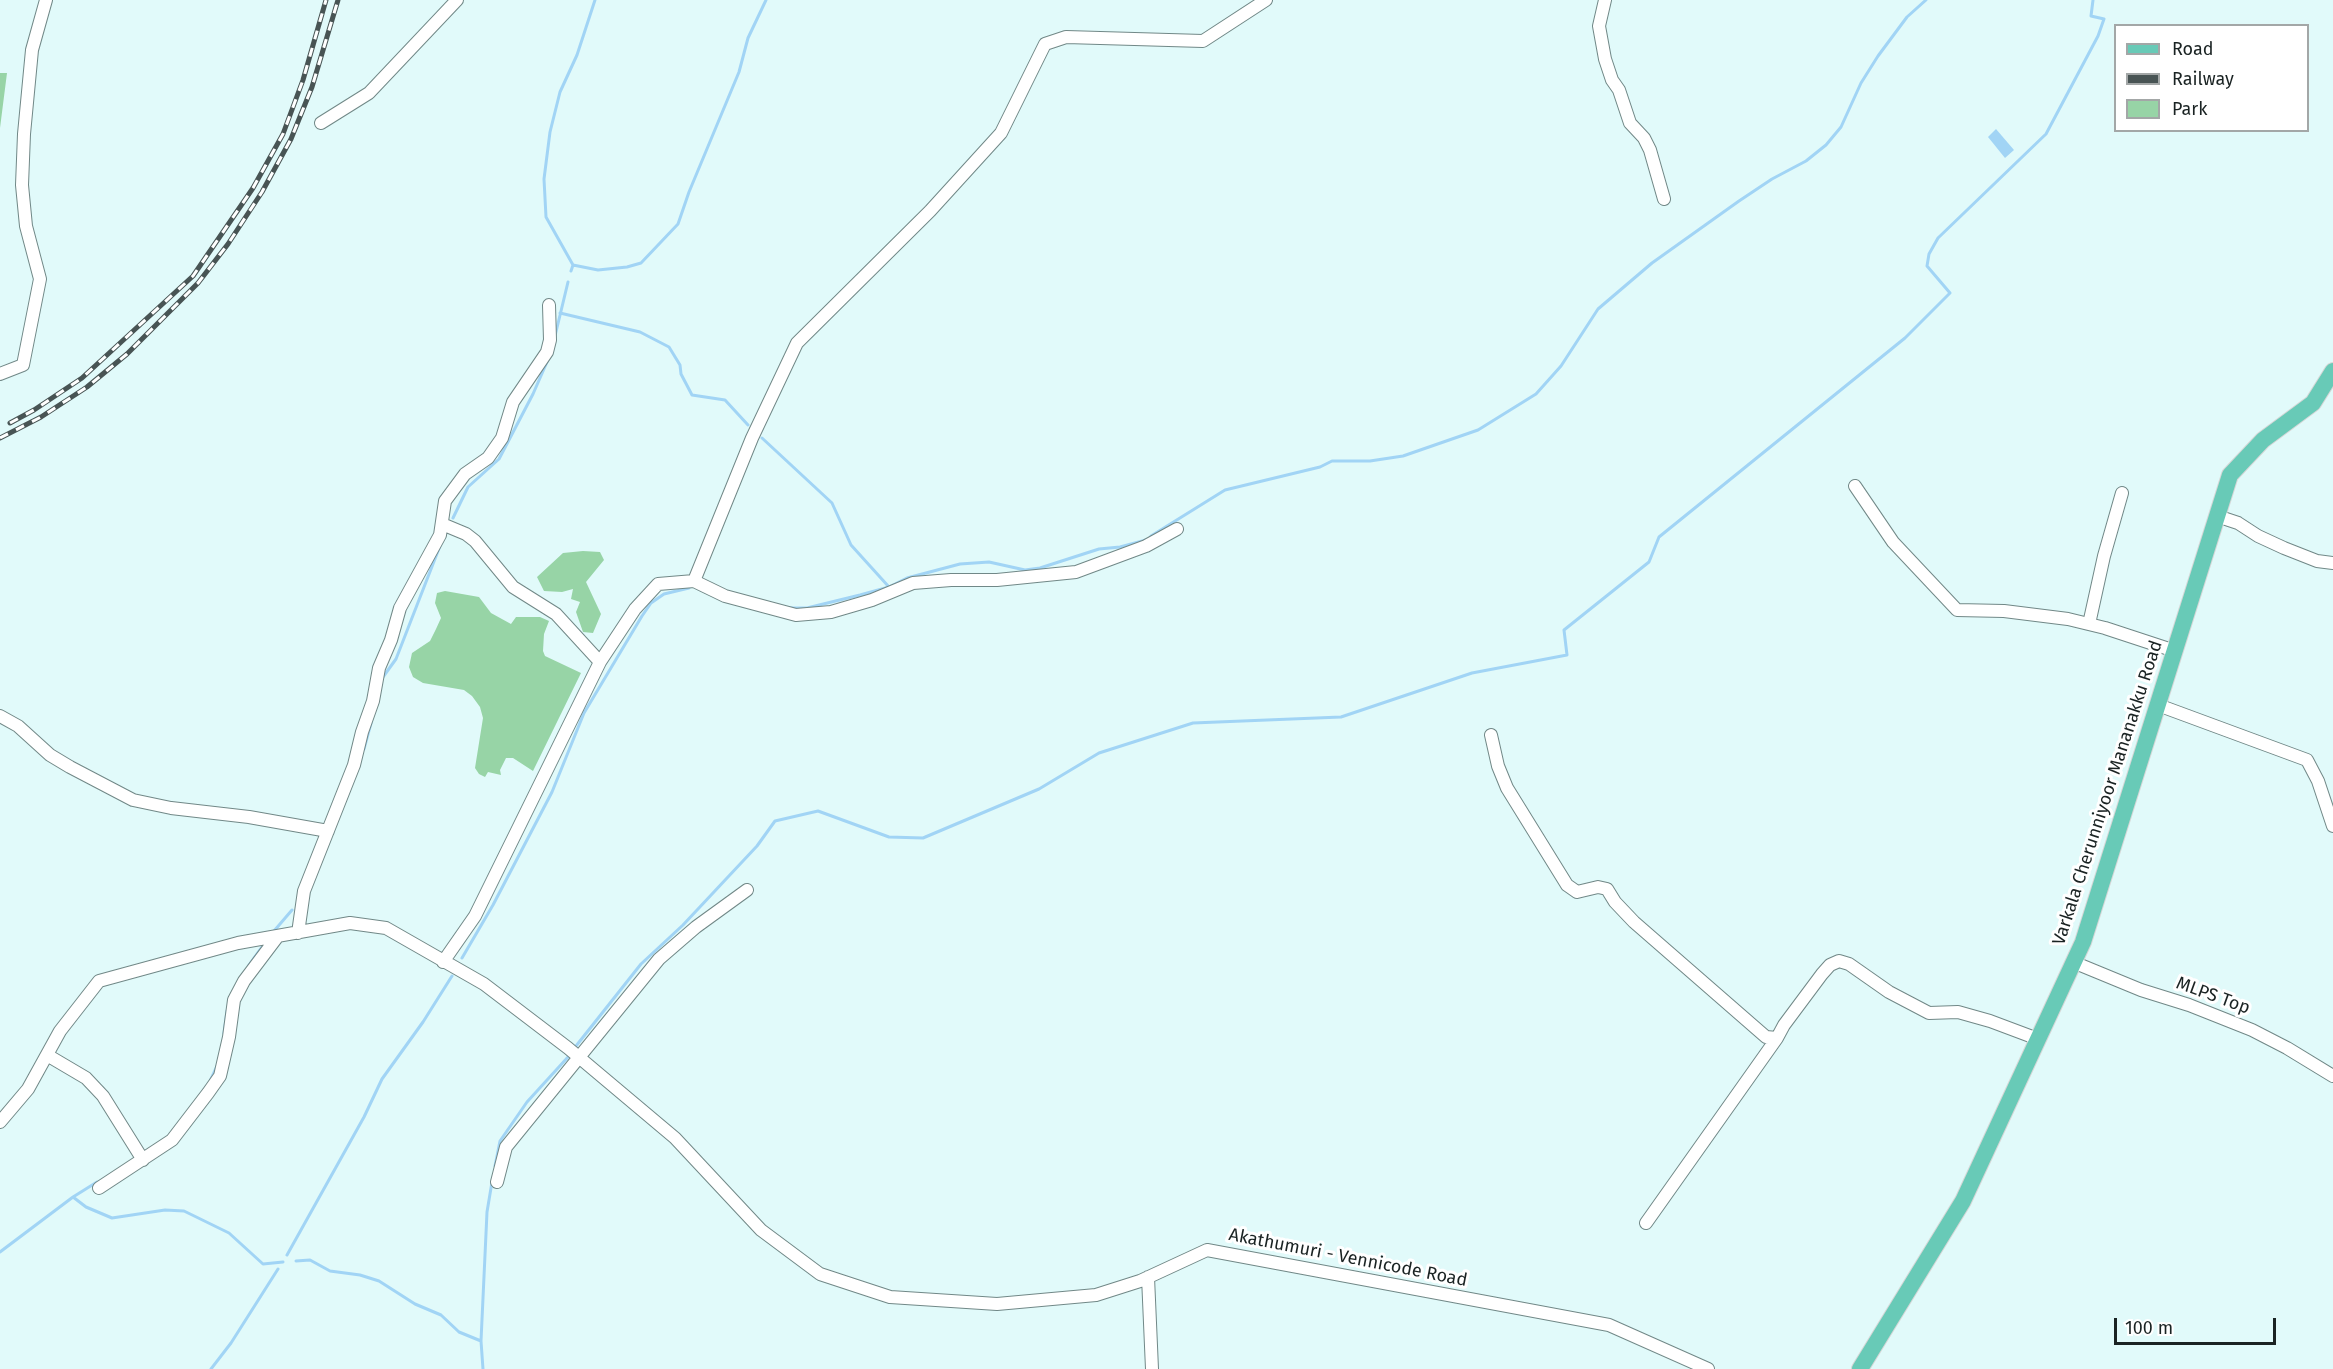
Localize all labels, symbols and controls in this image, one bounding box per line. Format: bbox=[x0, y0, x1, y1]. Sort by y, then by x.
legend bbox=[2114, 24, 2309, 132]
text: Road bbox=[2172, 38, 2214, 60]
text: Railway bbox=[2172, 68, 2234, 90]
text: Park bbox=[2172, 98, 2207, 120]
street label: Varkala Cherunniyoor Mananakku Road bbox=[2048, 638, 2168, 948]
street label: MLPS Top bbox=[2173, 973, 2253, 1019]
street label: Akathumuri - Vennicode Road bbox=[1227, 1224, 1469, 1292]
scale bar bbox=[2117, 1306, 2279, 1344]
text: 100 m bbox=[2125, 1317, 2173, 1339]

